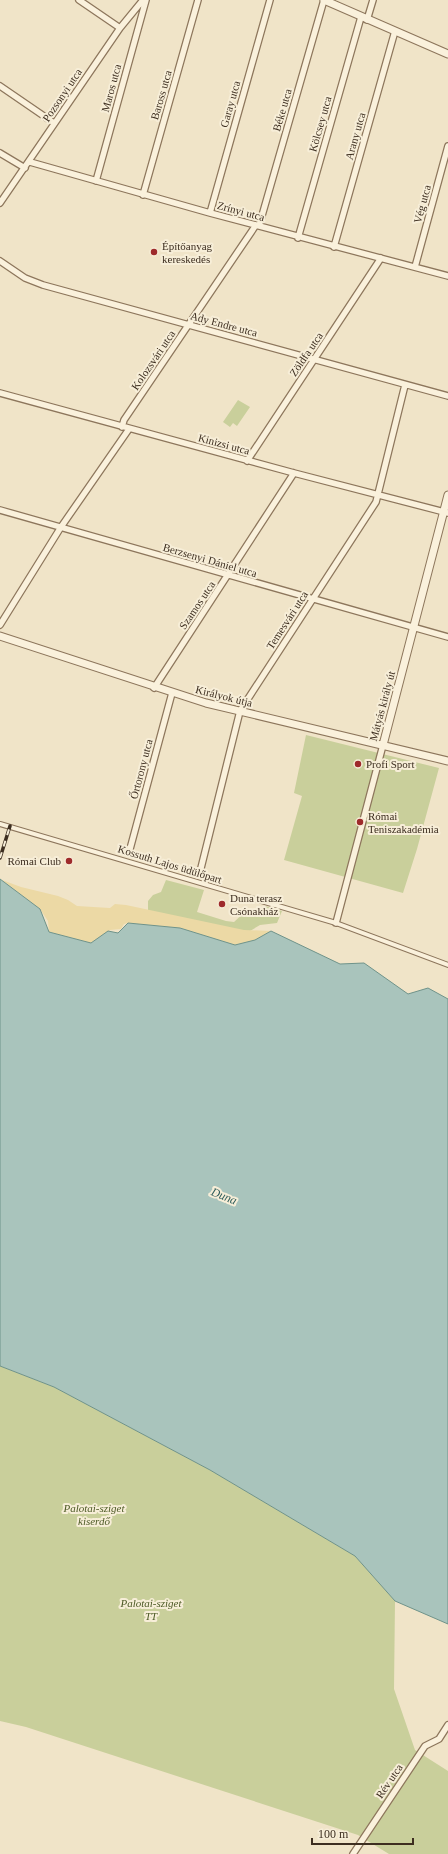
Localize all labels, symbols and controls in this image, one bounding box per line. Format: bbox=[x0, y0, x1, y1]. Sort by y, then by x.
street label: Maros utca bbox=[99, 63, 123, 113]
street label: Pozsonyi utca bbox=[40, 66, 84, 124]
street label: Baross utca bbox=[148, 69, 174, 121]
street label: Garay utca bbox=[218, 79, 242, 129]
street label: Béke utca bbox=[270, 87, 294, 133]
street label: Kölcsey utca bbox=[306, 95, 334, 153]
street label: Arany utca bbox=[343, 111, 367, 161]
street label: Vég utca bbox=[411, 183, 433, 225]
street label: Zrínyi utca bbox=[216, 199, 266, 223]
place label: Építőanyag kereskedés bbox=[162, 240, 213, 265]
marker: Építőanyag kereskedés bbox=[149, 247, 159, 257]
street label: Ady Endre utca bbox=[189, 309, 259, 339]
street label: Kolozsvári utca bbox=[129, 328, 177, 392]
street label: Zöldfa utca bbox=[287, 330, 325, 378]
street label: Kinizsi utca bbox=[197, 431, 251, 457]
street label: Berzsenyi Dániel utca bbox=[162, 541, 258, 579]
street label: Szamos utca bbox=[177, 579, 217, 631]
street label: Temesvári utca bbox=[264, 589, 310, 651]
street label: Mátyás király út bbox=[367, 670, 397, 742]
street label: Királyok útja bbox=[194, 683, 254, 709]
street label: Őrtorony utca bbox=[127, 738, 155, 800]
place label: Profi Sport bbox=[366, 758, 415, 770]
marker: Profi Sport bbox=[353, 759, 363, 769]
place label: Római Teniszakadémia bbox=[368, 810, 439, 835]
marker: Római Teniszakadémia bbox=[355, 817, 365, 827]
street label: Kossuth Lajos üdülőpart bbox=[117, 842, 223, 886]
place label: Római Club bbox=[8, 855, 61, 867]
marker: Római Club bbox=[64, 856, 74, 866]
place label: Duna terasz Csónakház bbox=[230, 892, 282, 917]
marker: Duna terasz Csónakház bbox=[217, 899, 227, 909]
water label: Duna bbox=[208, 1184, 239, 1207]
park label: Palotai-sziget kiserdő bbox=[62, 1502, 125, 1527]
park label: Palotai-sziget TT bbox=[119, 1597, 182, 1622]
street label: Rév utca bbox=[373, 1761, 405, 1800]
scale bar bbox=[312, 1820, 413, 1846]
text: 100 m bbox=[318, 1827, 349, 1841]

